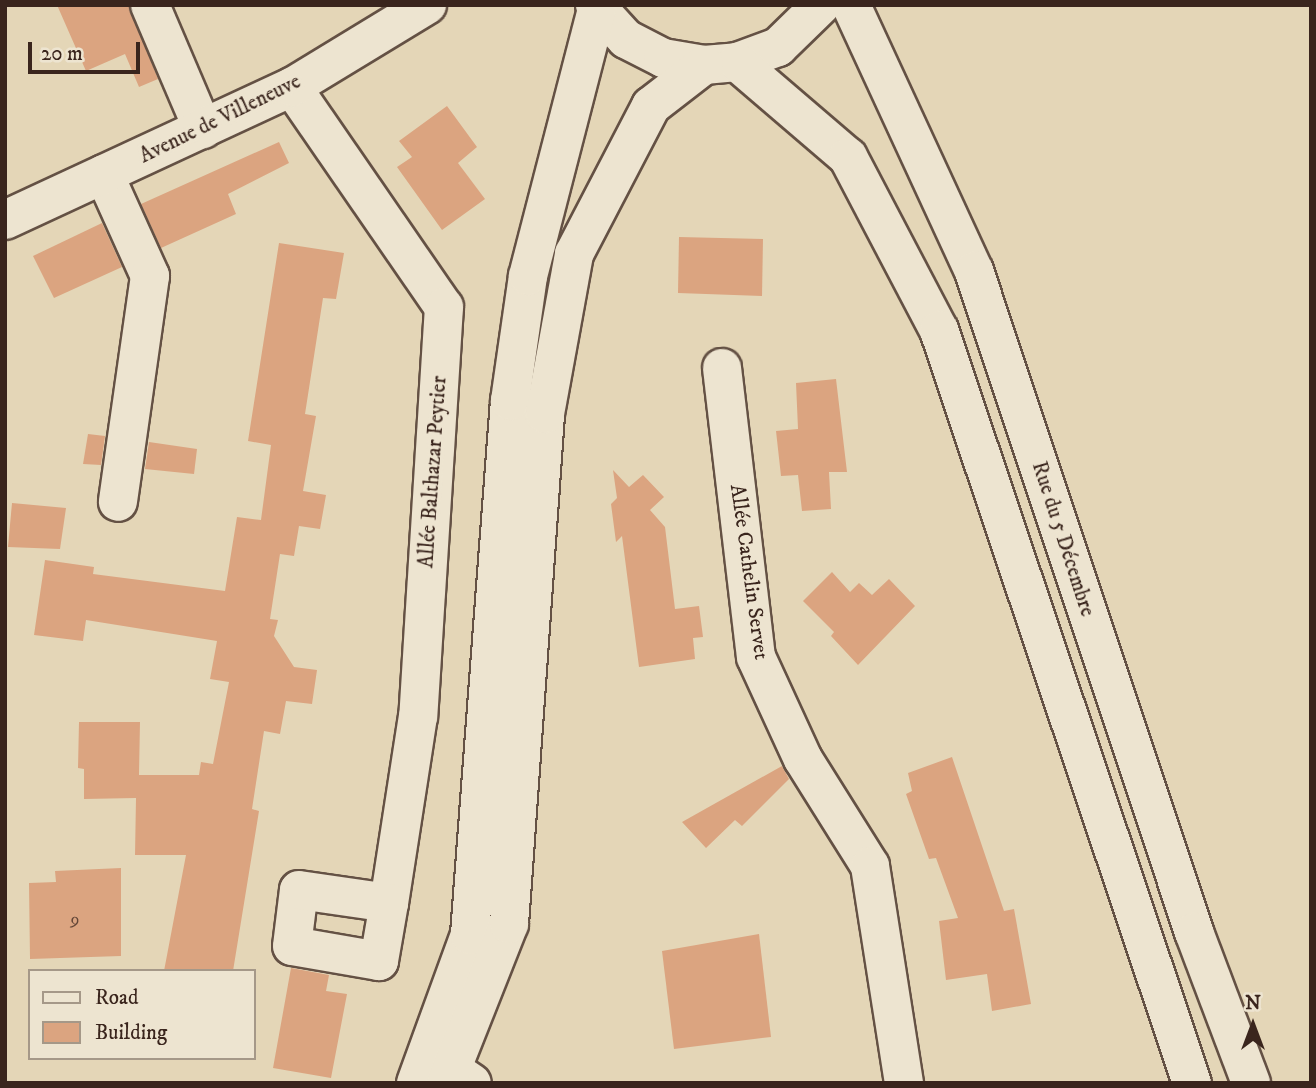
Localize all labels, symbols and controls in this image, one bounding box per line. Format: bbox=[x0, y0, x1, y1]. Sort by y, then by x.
scale bar bbox=[32, 28, 144, 72]
text: 20 m bbox=[41, 41, 83, 67]
street label: Avenue de Villeneuve bbox=[135, 69, 305, 169]
street label: Allée Balthazar Peytier bbox=[414, 375, 452, 569]
street label: Rue du 5 Décembre bbox=[1026, 458, 1100, 620]
street label: Allée Cathelin Servet bbox=[724, 483, 774, 661]
house number: 9 bbox=[71, 909, 79, 931]
legend bbox=[28, 969, 256, 1060]
text: Road bbox=[95, 985, 139, 1011]
north arrow bbox=[1218, 990, 1288, 1060]
text: N bbox=[1245, 992, 1261, 1015]
text: Building bbox=[95, 1020, 167, 1046]

